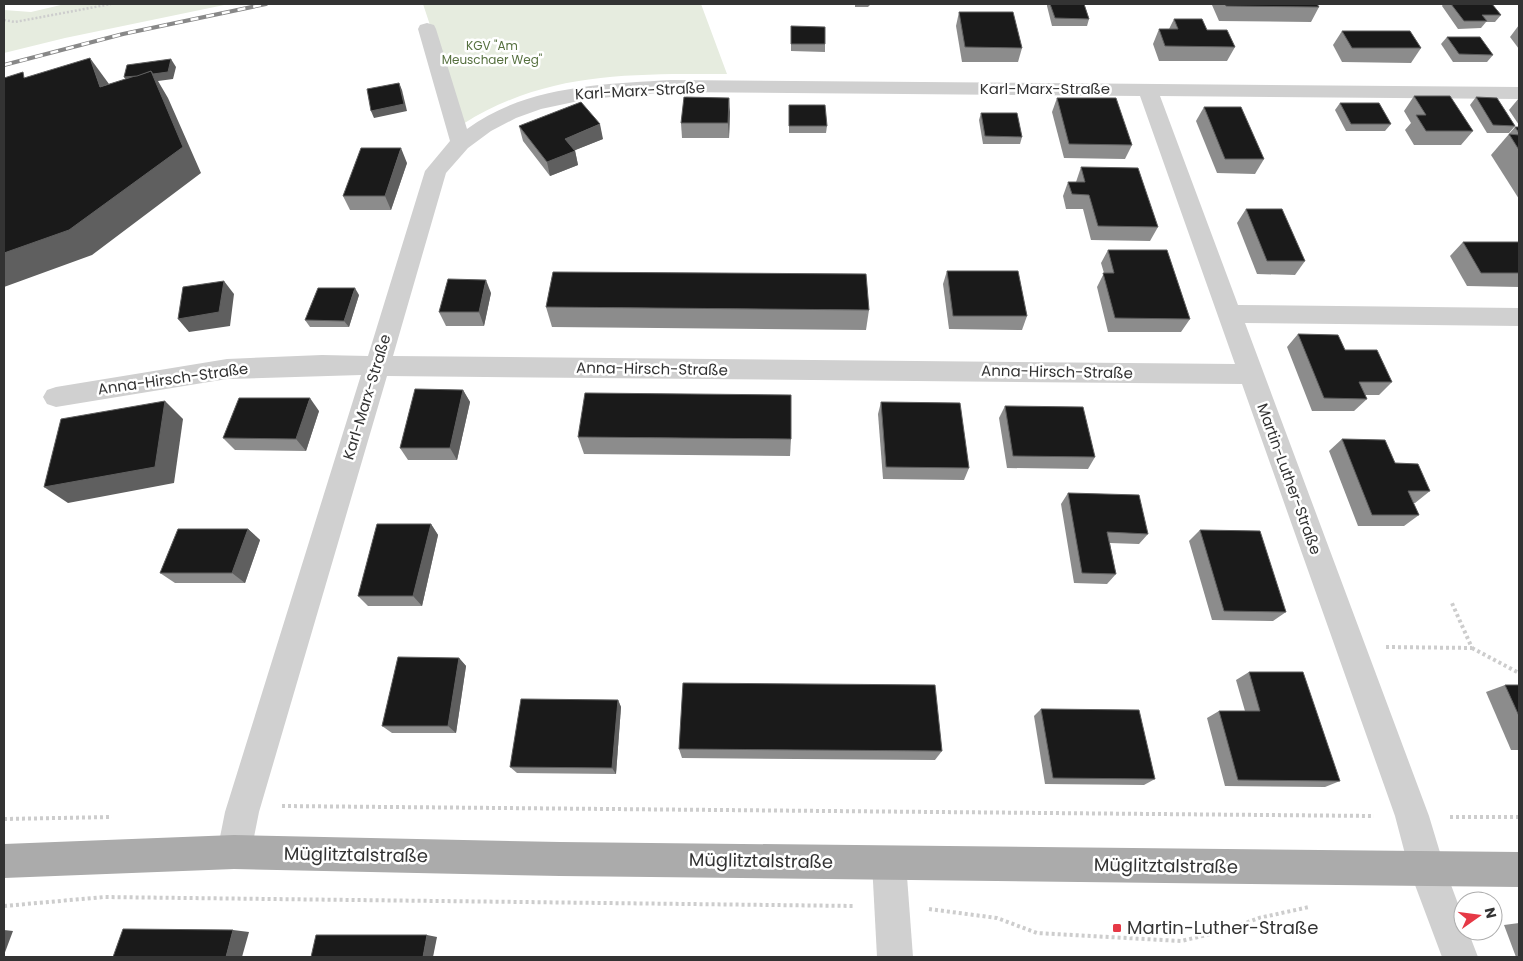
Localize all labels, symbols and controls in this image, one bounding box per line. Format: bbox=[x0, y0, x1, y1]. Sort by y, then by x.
park label: KGV "Am Meuschaer Weg" bbox=[442, 37, 543, 68]
street label: Karl-Marx-Straße bbox=[574, 77, 706, 104]
street label: Karl-Marx-Straße bbox=[980, 78, 1110, 99]
street label: Karl-Marx-Straße bbox=[337, 331, 396, 462]
street label: Anna-Hirsch-Straße bbox=[576, 357, 728, 380]
street label: Anna-Hirsch-Straße bbox=[96, 358, 250, 399]
street label: Anna-Hirsch-Straße bbox=[981, 360, 1133, 383]
street label: Martin-Luther-Straße bbox=[1252, 400, 1327, 557]
street label: Müglitztalstraße bbox=[284, 841, 428, 868]
street label: Müglitztalstraße bbox=[689, 847, 833, 874]
street label: Müglitztalstraße bbox=[1094, 852, 1238, 879]
north arrow bbox=[1453, 891, 1503, 941]
text: N bbox=[1480, 905, 1502, 920]
place label: Martin-Luther-Straße bbox=[1127, 915, 1318, 940]
marker: Martin-Luther-Straße bbox=[1111, 922, 1123, 934]

